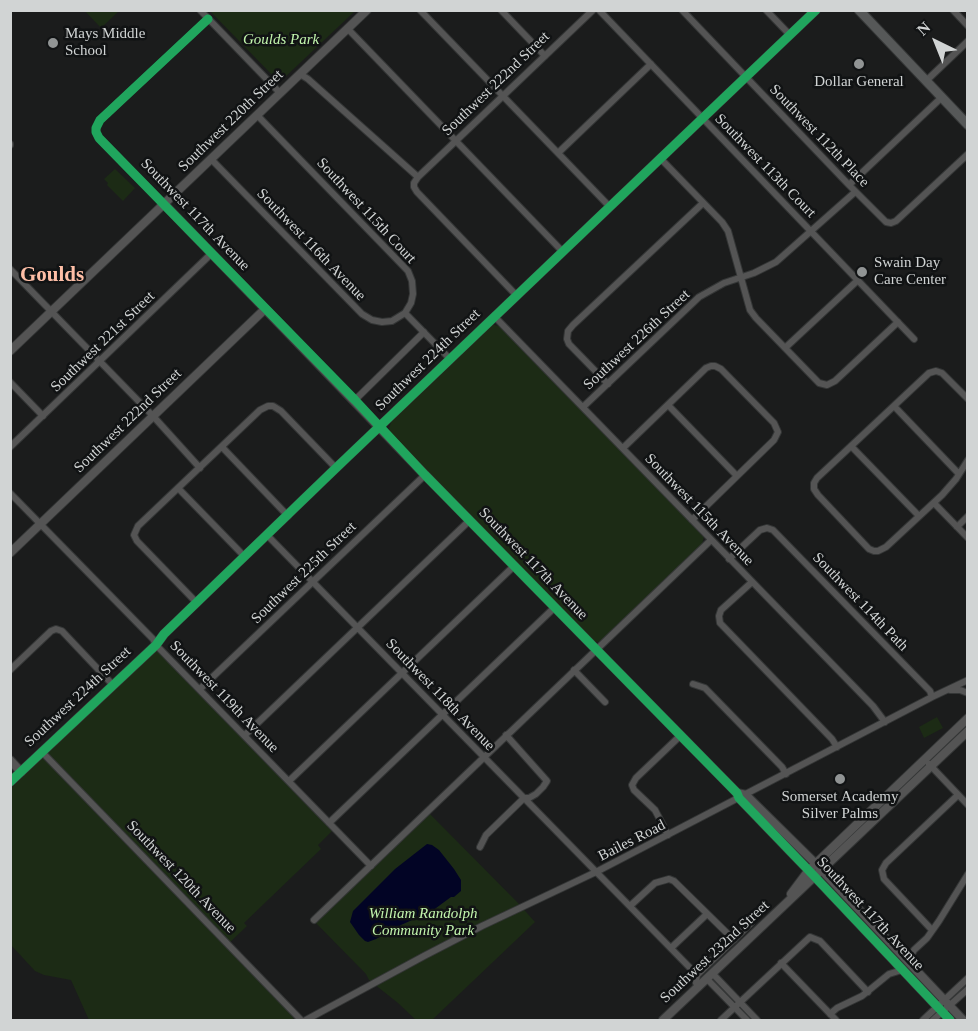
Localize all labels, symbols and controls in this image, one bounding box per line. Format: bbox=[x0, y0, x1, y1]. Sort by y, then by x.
north arrow bbox=[906, 12, 966, 72]
text: N bbox=[913, 18, 933, 39]
place label: Mays Middle School bbox=[65, 25, 145, 60]
street label: Southwest 222nd Street bbox=[438, 28, 554, 140]
park label: Goulds Park bbox=[243, 31, 319, 49]
marker: Mays Middle School bbox=[46, 36, 60, 50]
marker: Dollar General bbox=[852, 57, 866, 71]
street label: Southwest 220th Street bbox=[175, 66, 287, 176]
place label: Dollar General bbox=[814, 73, 904, 91]
street label: Southwest 112th Place bbox=[765, 81, 873, 191]
street label: Southwest 113th Court bbox=[711, 110, 819, 222]
street label: Southwest 115th Court bbox=[312, 154, 420, 268]
street label: Southwest 117th Avenue bbox=[137, 155, 253, 275]
street label: Southwest 116th Avenue bbox=[253, 185, 369, 305]
place label: Swain Day Care Center bbox=[874, 254, 946, 289]
district label: Goulds bbox=[20, 263, 84, 289]
marker: Swain Day Care Center bbox=[855, 265, 869, 279]
street label: Southwest 226th Street bbox=[580, 286, 694, 394]
street label: Southwest 221st Street bbox=[47, 288, 159, 396]
street label: Southwest 224th Street bbox=[372, 305, 484, 415]
street label: Southwest 222nd Street bbox=[70, 365, 186, 477]
street label: Southwest 115th Avenue bbox=[641, 450, 757, 570]
street label: Southwest 117th Avenue bbox=[475, 504, 591, 624]
street label: Southwest 225th Street bbox=[248, 518, 360, 628]
street label: Southwest 114th Path bbox=[808, 549, 912, 655]
street label: Southwest 118th Avenue bbox=[382, 635, 498, 755]
street label: Southwest 119th Avenue bbox=[166, 637, 282, 757]
street label: Southwest 224th Street bbox=[21, 643, 135, 751]
marker: Somerset Academy Silver Palms bbox=[833, 772, 847, 786]
place label: Somerset Academy Silver Palms bbox=[781, 788, 899, 823]
street label: Bailes Road bbox=[595, 816, 669, 866]
street label: Southwest 120th Avenue bbox=[123, 817, 239, 937]
street label: Southwest 117th Avenue bbox=[813, 853, 927, 975]
street label: Southwest 232nd Street bbox=[657, 897, 773, 1007]
park label: William Randolph Community Park bbox=[369, 905, 477, 940]

